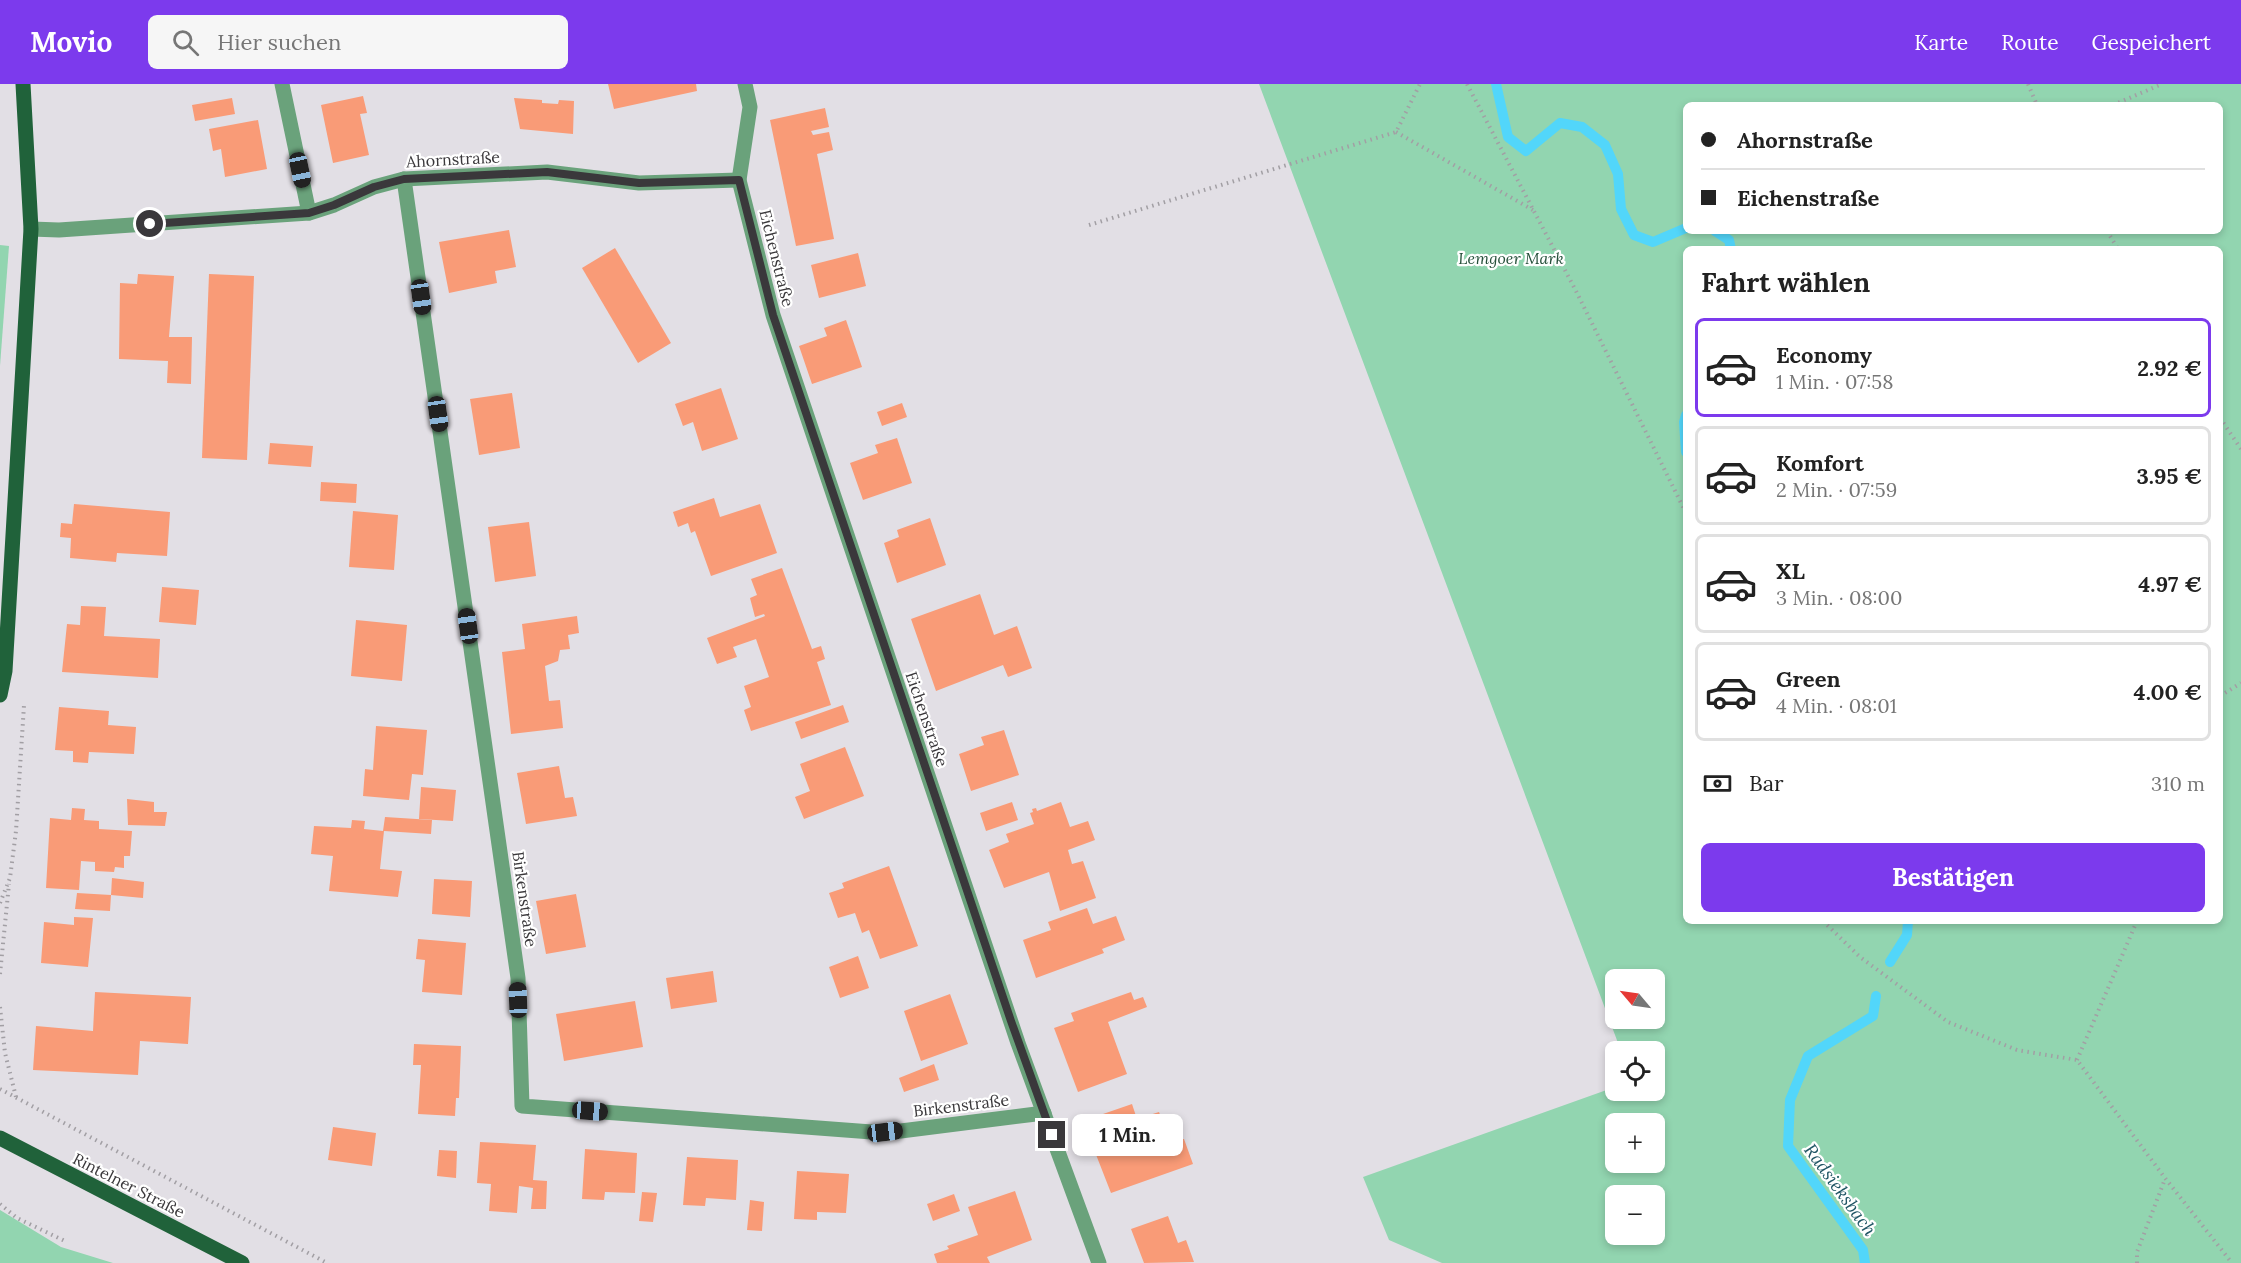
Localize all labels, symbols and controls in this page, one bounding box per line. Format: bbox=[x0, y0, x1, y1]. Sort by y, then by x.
search box bbox=[148, 15, 568, 69]
text: Movio bbox=[30, 24, 112, 60]
icon: search bbox=[169, 26, 202, 59]
text: Hier suchen bbox=[217, 28, 341, 56]
text: Karte bbox=[1914, 29, 1968, 56]
text: Route bbox=[2001, 29, 2059, 56]
text: Gespeichert bbox=[2092, 29, 2211, 56]
text: Ahornstraße bbox=[1737, 126, 1873, 154]
street label: Ahornstraße bbox=[405, 147, 501, 171]
car bbox=[287, 151, 313, 189]
text: Eichenstraße bbox=[1737, 184, 1879, 212]
street label: Eichenstraße bbox=[755, 207, 799, 309]
route start bbox=[136, 210, 163, 237]
park label: Lemgoer Mark bbox=[1458, 248, 1564, 268]
text: Fahrt wählen bbox=[1701, 265, 1870, 299]
car bbox=[410, 278, 432, 316]
icon: car bbox=[1704, 341, 1758, 395]
text: Economy bbox=[1776, 341, 1872, 369]
text: 2.92 € bbox=[2137, 354, 2202, 382]
text: 1 Min. · 07:58 bbox=[1776, 369, 1893, 394]
car bbox=[427, 395, 449, 433]
icon: car bbox=[1704, 449, 1758, 503]
text: Komfort bbox=[1776, 449, 1864, 477]
text: 3.95 € bbox=[2136, 462, 2202, 490]
text: 2 Min. · 07:59 bbox=[1776, 477, 1897, 502]
icon: car bbox=[1704, 557, 1758, 611]
text: XL bbox=[1776, 557, 1805, 585]
text: 4.97 € bbox=[2138, 570, 2202, 598]
text: 3 Min. · 08:00 bbox=[1776, 585, 1902, 610]
car bbox=[457, 607, 479, 645]
icon: car bbox=[1704, 665, 1758, 719]
text: Green bbox=[1776, 665, 1841, 693]
street label: Eichenstraße bbox=[901, 669, 953, 769]
text: 4.00 € bbox=[2134, 678, 2202, 706]
text: 4 Min. · 08:01 bbox=[1776, 693, 1897, 718]
icon: cash bbox=[1701, 767, 1734, 800]
text: Bar bbox=[1749, 769, 1784, 797]
text: 310 m bbox=[2151, 771, 2205, 796]
button: Bestätigen bbox=[1701, 843, 2205, 912]
street label: Birkenstraße bbox=[508, 850, 542, 948]
north arrow bbox=[1605, 969, 1665, 1029]
map controls bbox=[1605, 969, 1665, 1245]
car bbox=[508, 982, 528, 1018]
button: locate bbox=[1605, 1041, 1665, 1101]
street label: Birkenstraße bbox=[912, 1089, 1010, 1121]
car bbox=[571, 1101, 609, 1121]
button: + bbox=[1605, 1113, 1665, 1173]
callout: 1 Min. bbox=[1073, 1114, 1184, 1156]
car bbox=[866, 1121, 904, 1143]
route end bbox=[1038, 1121, 1065, 1148]
text: 1 Min. bbox=[1099, 1122, 1156, 1147]
water label: Radsieksbach bbox=[1799, 1139, 1882, 1241]
street label: Rintelner Straße bbox=[70, 1148, 188, 1222]
button: − bbox=[1605, 1185, 1665, 1245]

